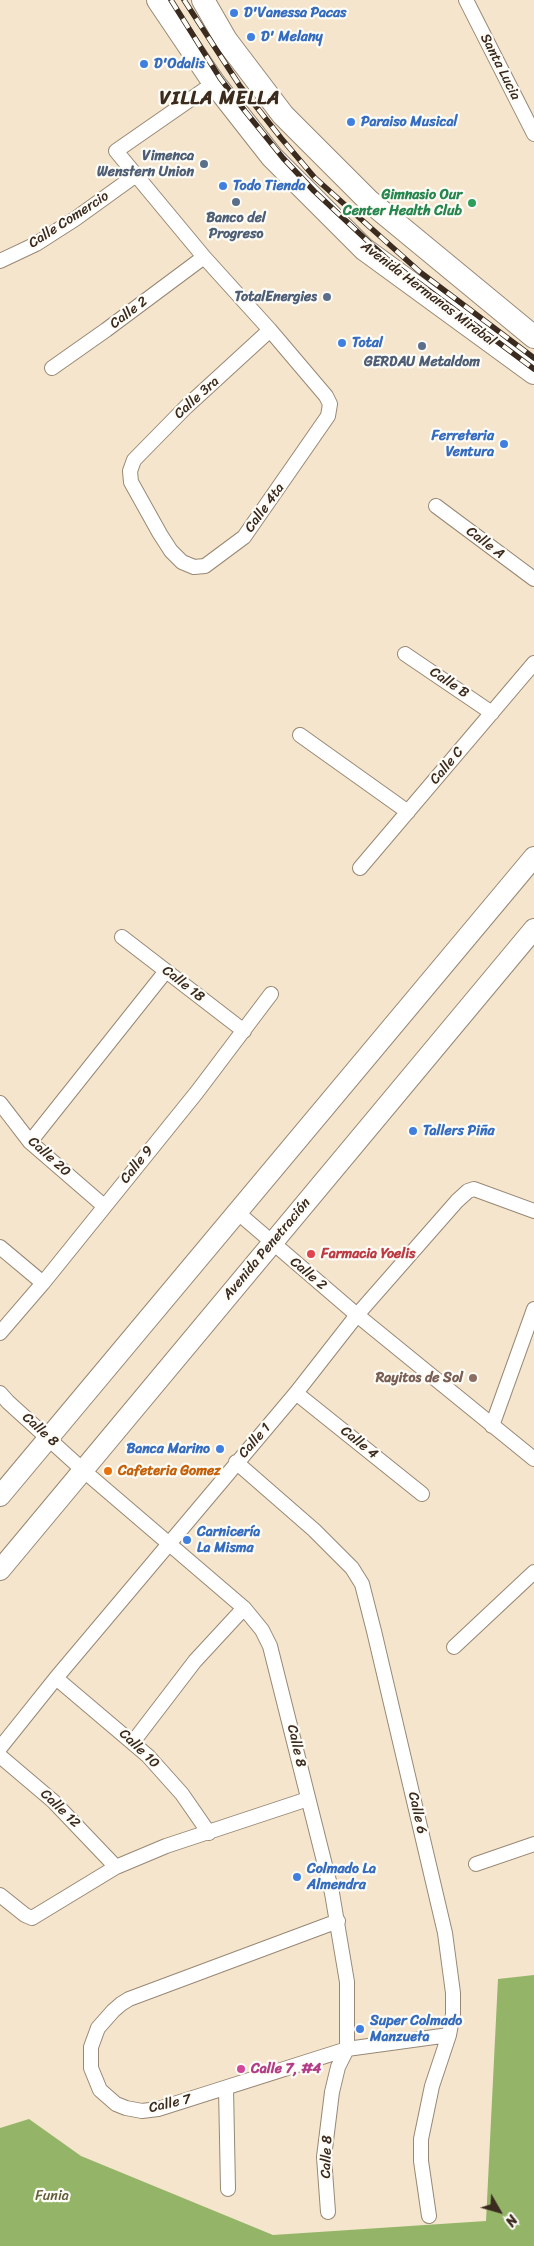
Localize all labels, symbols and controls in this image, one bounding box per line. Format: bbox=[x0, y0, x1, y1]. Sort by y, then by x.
place label: D'Vanessa Pacas bbox=[244, 5, 347, 21]
marker: D'Vanessa Pacas bbox=[228, 7, 240, 19]
place label: D' Melany bbox=[261, 29, 323, 45]
marker: D' Melany bbox=[245, 31, 257, 43]
street label: Santa Lucia bbox=[476, 31, 524, 103]
place label: D'Odalis bbox=[154, 56, 205, 72]
marker: D'Odalis bbox=[138, 58, 150, 70]
district label: VILLA MELLA bbox=[158, 88, 282, 110]
place label: Paraiso Musical bbox=[361, 114, 458, 130]
marker: Paraiso Musical bbox=[345, 116, 357, 128]
place label: Vimenca Wenstern Union bbox=[97, 148, 194, 180]
marker: Vimenca Wenstern Union bbox=[198, 158, 210, 170]
place label: Todo Tienda bbox=[233, 178, 306, 194]
marker: Todo Tienda bbox=[217, 180, 229, 192]
place label: Gimnasio Our Center Health Club bbox=[343, 187, 462, 220]
street label: Calle Comercio bbox=[26, 188, 112, 252]
marker: Banco del Progreso bbox=[230, 196, 242, 208]
marker: Gimnasio Our Center Health Club bbox=[466, 197, 478, 209]
place label: Banco del Progreso bbox=[206, 210, 266, 242]
street label: Avenida Hermanas Mirabal bbox=[357, 238, 499, 350]
place label: TotalEnergies bbox=[234, 289, 317, 305]
marker: TotalEnergies bbox=[321, 291, 333, 303]
street label: Calle 2 bbox=[107, 293, 151, 333]
place label: Total bbox=[352, 335, 383, 351]
marker: Total bbox=[336, 337, 348, 349]
marker: GERDAU Metaldom bbox=[416, 340, 428, 352]
place label: GERDAU Metaldom bbox=[364, 354, 480, 370]
street label: Calle 3ra bbox=[171, 373, 223, 423]
place label: Ferreteria Ventura bbox=[431, 428, 494, 461]
marker: Ferreteria Ventura bbox=[498, 438, 510, 450]
street label: Calle 4ta bbox=[242, 480, 288, 536]
street label: Calle A bbox=[462, 523, 508, 563]
street label: Calle B bbox=[426, 664, 472, 702]
street label: Calle C bbox=[427, 744, 467, 788]
street label: Calle 18 bbox=[159, 962, 207, 1006]
place label: Tallers Piña bbox=[423, 1123, 494, 1139]
marker: Tallers Piña bbox=[407, 1125, 419, 1137]
street label: Calle 20 bbox=[24, 1134, 74, 1180]
street label: Calle 9 bbox=[117, 1143, 157, 1187]
street label: Avenida Penetración bbox=[220, 1195, 314, 1303]
place label: Farmacia Yoelis bbox=[321, 1246, 416, 1262]
marker: Farmacia Yoelis bbox=[305, 1248, 317, 1260]
street label: Calle 2 bbox=[286, 1254, 330, 1294]
place label: Rayitos de Sol bbox=[376, 1370, 463, 1386]
marker: Rayitos de Sol bbox=[467, 1372, 479, 1384]
street label: Calle 8 bbox=[18, 1409, 62, 1451]
street label: Calle 1 bbox=[235, 1420, 275, 1462]
street label: Calle 4 bbox=[337, 1423, 381, 1463]
place label: Banca Marino bbox=[126, 1441, 210, 1457]
marker: Banca Marino bbox=[214, 1443, 226, 1455]
place label: Cafeteria Gomez bbox=[118, 1463, 221, 1479]
marker: Cafeteria Gomez bbox=[102, 1465, 114, 1477]
place label: Carnicería La Misma bbox=[197, 1524, 260, 1556]
marker: Carnicería La Misma bbox=[181, 1534, 193, 1546]
street label: Calle 8 bbox=[283, 1723, 309, 1769]
street label: Calle 10 bbox=[115, 1726, 163, 1772]
street label: Calle 12 bbox=[37, 1786, 83, 1832]
street label: Calle 6 bbox=[404, 1790, 430, 1836]
place label: Colmado La Almendra bbox=[307, 1861, 376, 1894]
marker: Colmado La Almendra bbox=[291, 1871, 303, 1883]
place label: Super Colmado Manzueta bbox=[370, 2013, 462, 2045]
marker: Super Colmado Manzueta bbox=[354, 2023, 366, 2035]
place label: Calle 7, #4 bbox=[251, 2061, 321, 2077]
marker: Calle 7, #4 bbox=[235, 2063, 247, 2075]
street label: Calle 7 bbox=[147, 2091, 193, 2117]
street label: Calle 8 bbox=[318, 2135, 336, 2179]
north arrow bbox=[474, 2186, 524, 2236]
park label: Funia bbox=[35, 2188, 69, 2204]
text: N bbox=[498, 2209, 524, 2232]

